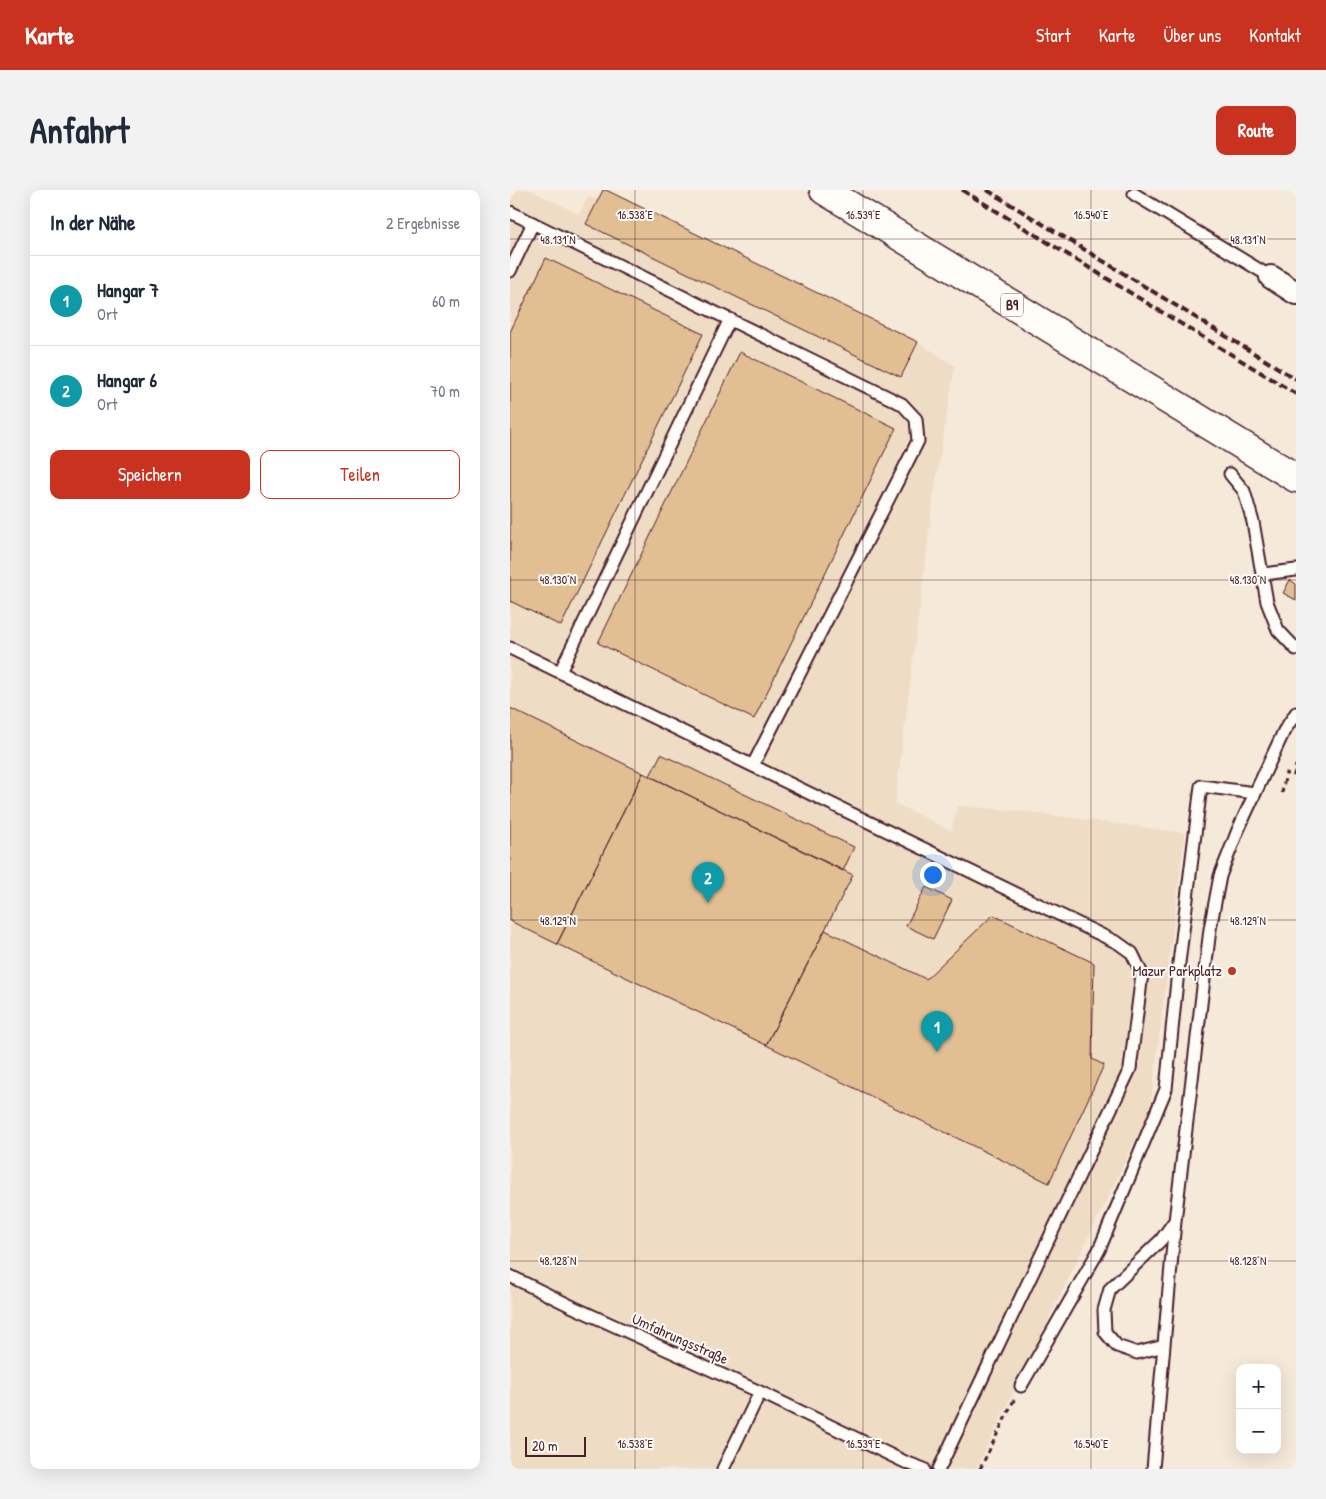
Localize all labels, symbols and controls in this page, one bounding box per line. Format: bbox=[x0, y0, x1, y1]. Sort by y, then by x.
text: Karte bbox=[25, 19, 74, 51]
text: Start bbox=[1036, 23, 1071, 48]
text: Karte bbox=[1099, 23, 1135, 48]
text: Über uns bbox=[1163, 23, 1221, 48]
text: Kontakt bbox=[1249, 23, 1301, 48]
button: Route bbox=[1216, 106, 1296, 155]
text: Anfahrt bbox=[30, 107, 129, 154]
text: 16.538°E bbox=[617, 206, 653, 223]
text: 16.539°E bbox=[846, 206, 881, 223]
text: 16.540°E bbox=[1074, 206, 1109, 223]
text: In der Nähe bbox=[50, 208, 135, 237]
text: 2 Ergebnisse bbox=[386, 212, 460, 234]
text: 48.131°N bbox=[540, 231, 576, 248]
text: 48.131°N bbox=[1230, 231, 1266, 248]
text: Hangar 7 bbox=[97, 277, 159, 303]
text: 1 bbox=[63, 290, 69, 312]
text: 60 m bbox=[432, 290, 460, 312]
road number: B9 bbox=[1001, 294, 1023, 316]
text: Ort bbox=[97, 303, 118, 325]
text: Hangar 6 bbox=[97, 367, 157, 393]
text: 2 bbox=[62, 380, 70, 402]
text: 70 m bbox=[430, 380, 460, 402]
text: Ort bbox=[97, 393, 118, 415]
button: Speichern bbox=[50, 450, 250, 499]
button: Teilen bbox=[260, 450, 460, 499]
text: 48.130°N bbox=[540, 571, 576, 588]
text: 48.130°N bbox=[1230, 571, 1266, 588]
pin: 2 bbox=[692, 862, 724, 903]
your location bbox=[920, 862, 946, 888]
text: 48.129°N bbox=[540, 912, 576, 929]
text: 48.129°N bbox=[1230, 912, 1266, 929]
place label: Mazur Parkplatz bbox=[1133, 960, 1223, 981]
marker: Mazur Parkplatz bbox=[1226, 965, 1238, 977]
pin: 1 bbox=[921, 1011, 953, 1052]
text: 48.128°N bbox=[540, 1252, 576, 1269]
text: 48.128°N bbox=[1230, 1252, 1266, 1269]
street label: Umfahrungsstraße bbox=[629, 1308, 732, 1369]
map controls bbox=[1236, 1364, 1281, 1454]
button: + bbox=[1236, 1364, 1281, 1409]
button: − bbox=[1236, 1409, 1281, 1454]
scale bar bbox=[525, 1434, 586, 1457]
text: 16.538°E bbox=[617, 1435, 653, 1452]
text: 16.539°E bbox=[846, 1435, 881, 1452]
text: 16.540°E bbox=[1074, 1435, 1109, 1452]
text: 20 m bbox=[532, 1436, 558, 1455]

